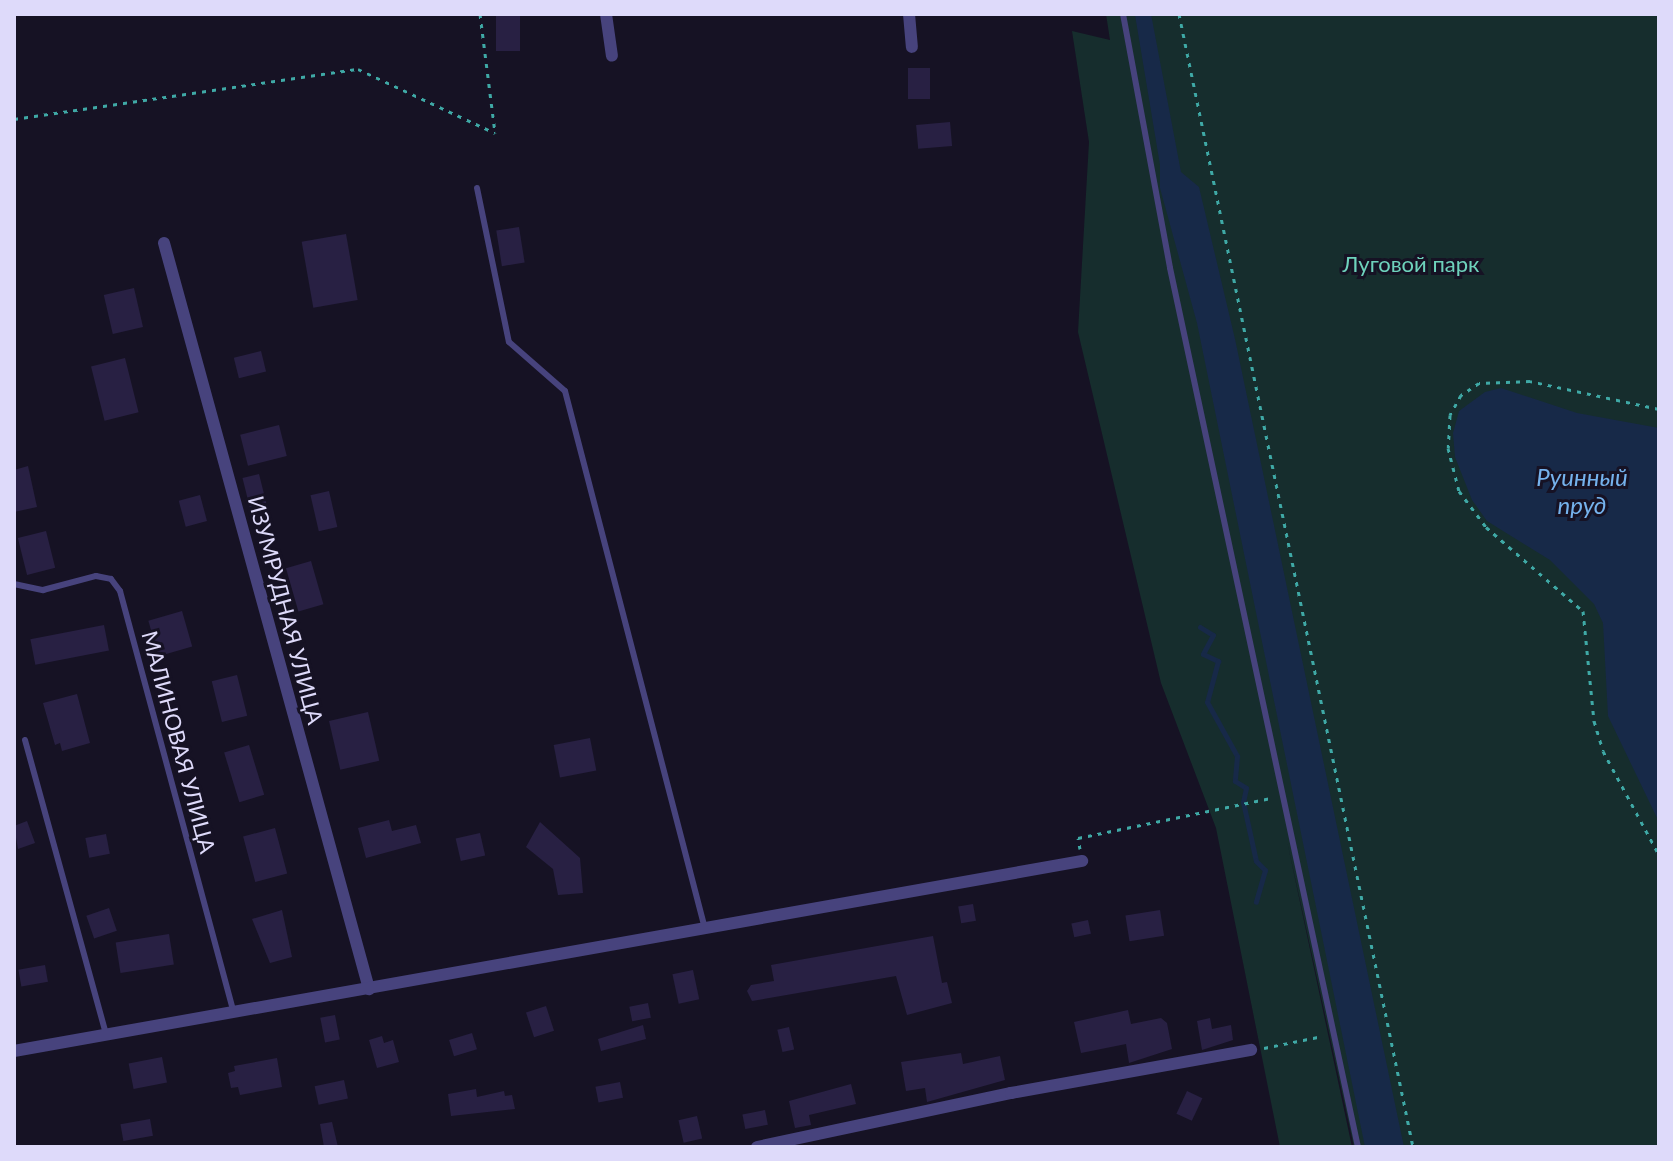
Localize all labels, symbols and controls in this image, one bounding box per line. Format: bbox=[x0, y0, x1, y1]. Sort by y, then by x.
park label: Луговой парк bbox=[1343, 251, 1479, 277]
water label: Руинный пруд bbox=[1536, 463, 1628, 519]
street label: ИЗУМРУДНАЯ УЛИЦА bbox=[243, 493, 329, 727]
street label: МАЛИНОВАЯ УЛИЦА bbox=[137, 628, 221, 856]

